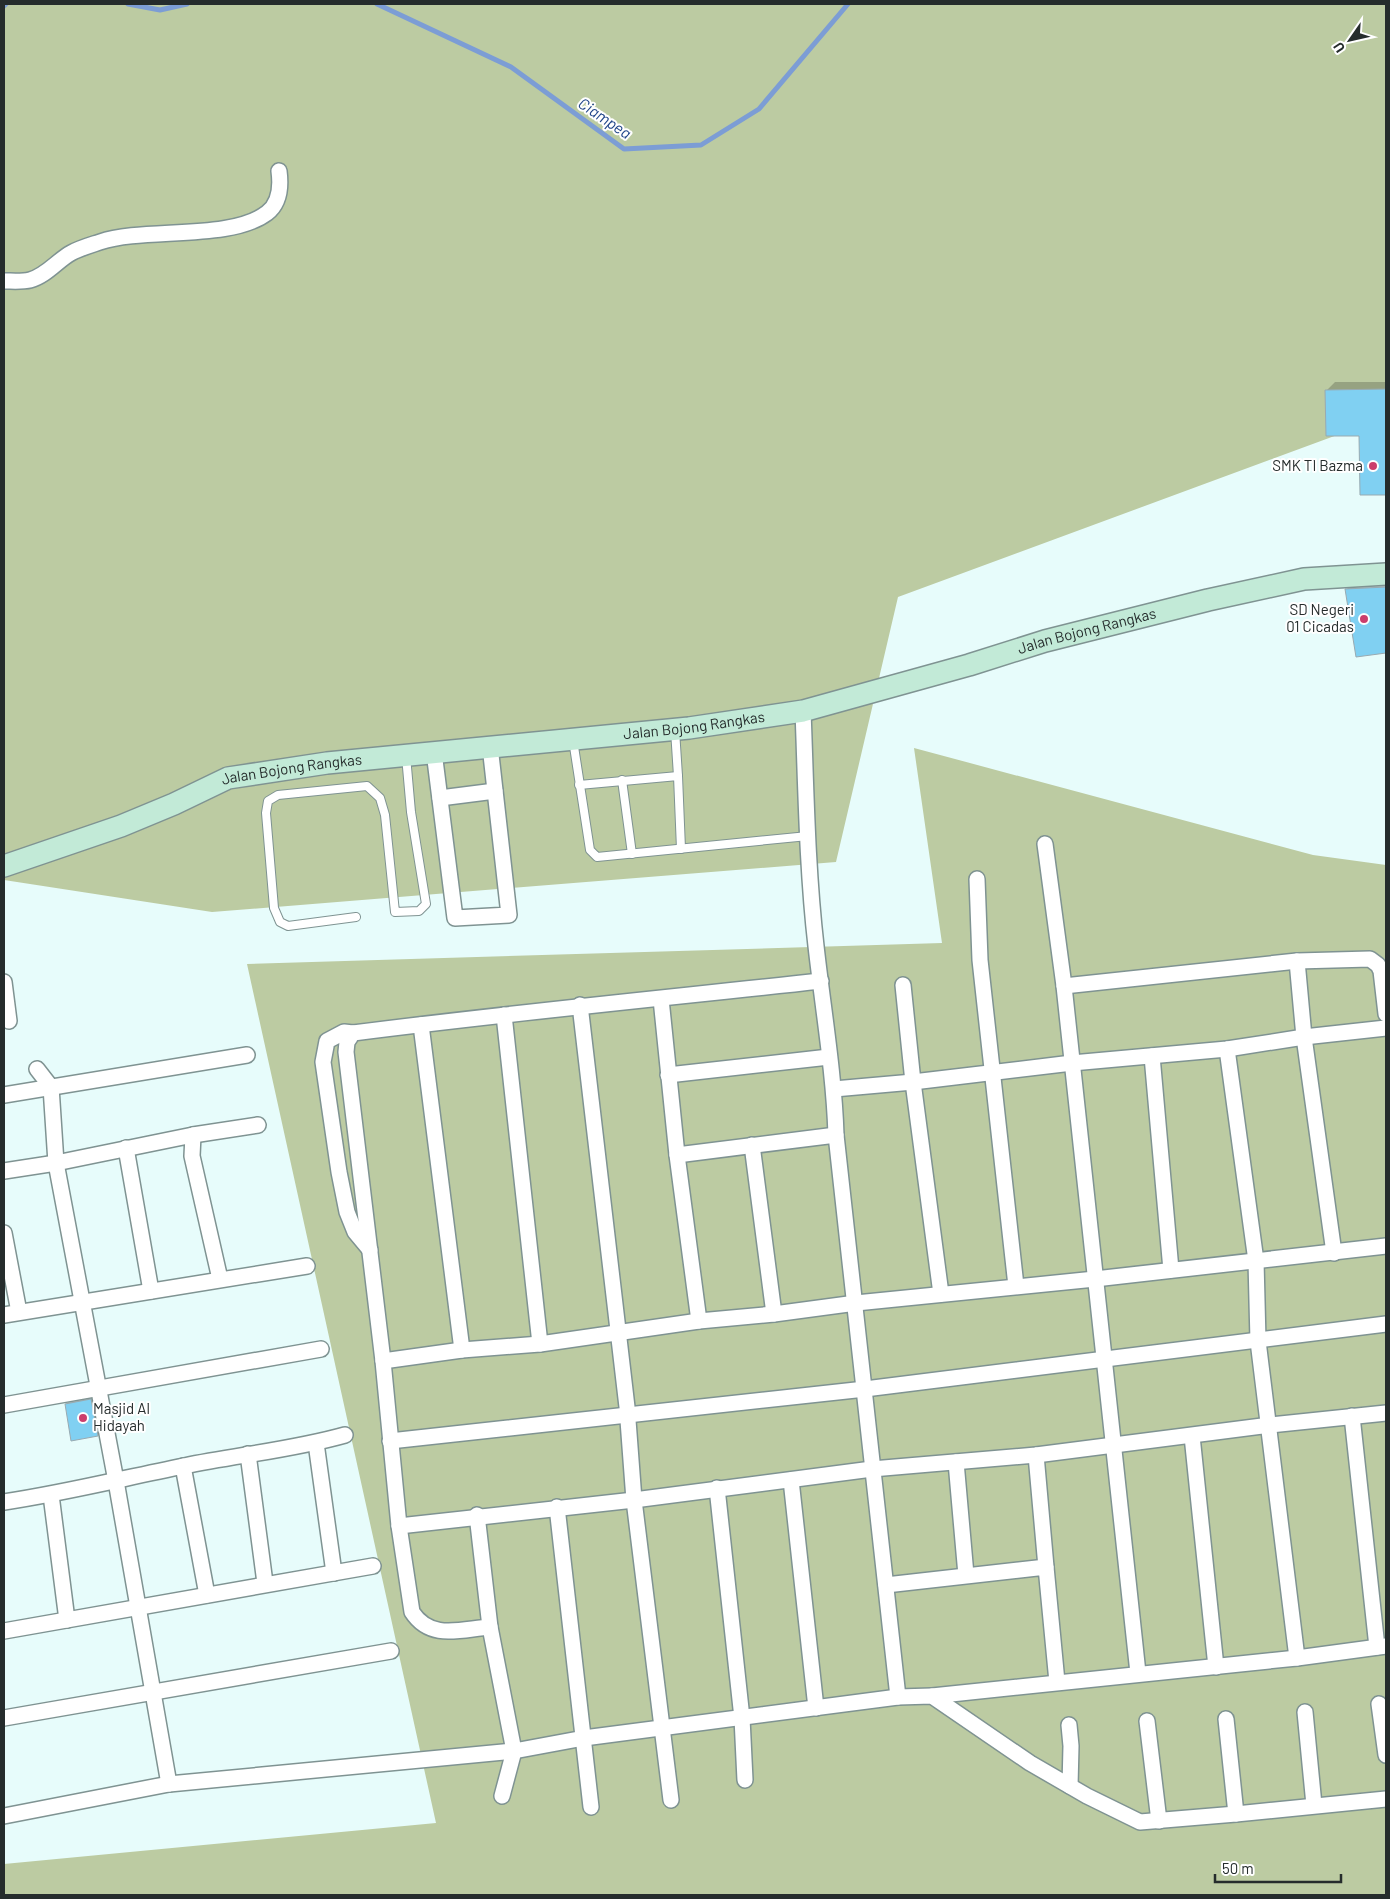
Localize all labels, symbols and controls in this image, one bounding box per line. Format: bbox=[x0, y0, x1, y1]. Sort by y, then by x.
north arrow bbox=[1325, 15, 1375, 65]
text: U bbox=[1329, 39, 1348, 56]
water label: Ciampea bbox=[575, 93, 635, 142]
place label: SMK TI Bazma bbox=[1272, 456, 1363, 474]
marker: SMK TI Bazma bbox=[1367, 460, 1379, 472]
place label: SD Negeri 01 Cicadas bbox=[1286, 600, 1354, 635]
street label: Jalan Bojong Rangkas bbox=[1015, 603, 1158, 657]
marker: SD Negeri 01 Cicadas bbox=[1358, 613, 1370, 625]
street label: Jalan Bojong Rangkas bbox=[622, 707, 766, 742]
street label: Jalan Bojong Rangkas bbox=[217, 750, 363, 788]
place label: Masjid Al Hidayah bbox=[93, 1399, 150, 1434]
marker: Masjid Al Hidayah bbox=[77, 1412, 89, 1424]
scale bar bbox=[1215, 1852, 1341, 1884]
text: 50 m bbox=[1222, 1859, 1254, 1877]

